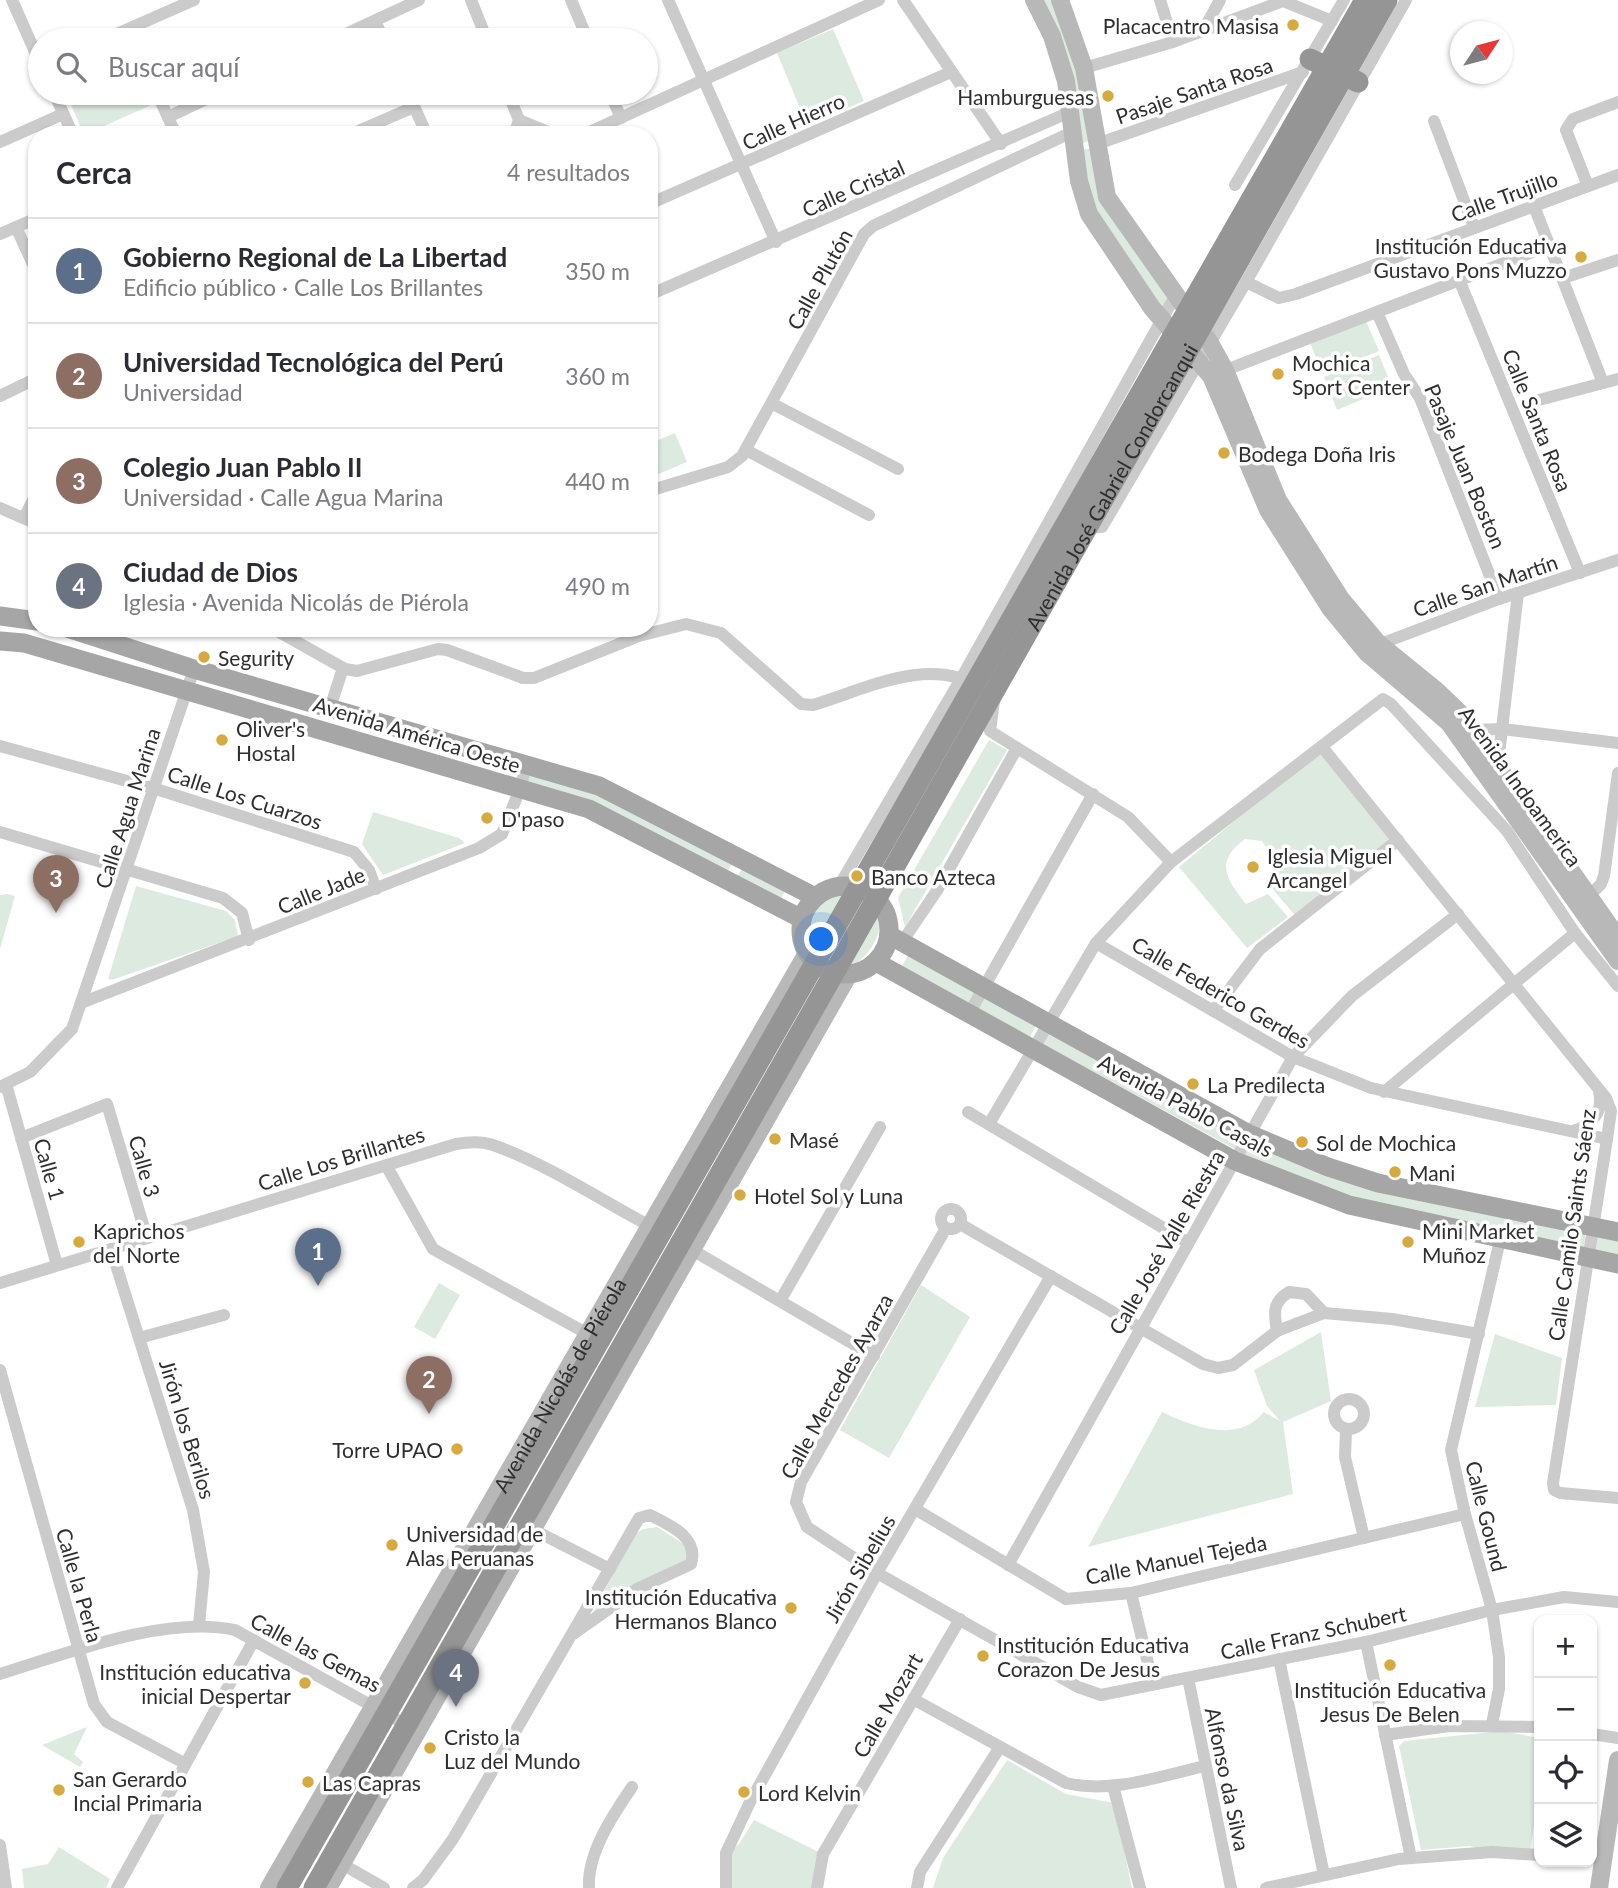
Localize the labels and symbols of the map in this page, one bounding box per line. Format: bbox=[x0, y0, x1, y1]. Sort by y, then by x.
place label: Placacentro Masisa bbox=[1103, 13, 1279, 38]
marker: Placacentro Masisa bbox=[1285, 17, 1301, 33]
north arrow bbox=[1450, 21, 1513, 84]
street label: Pasaje Santa Rosa bbox=[1112, 51, 1276, 129]
place label: Hamburguesas bbox=[957, 84, 1094, 109]
street label: Calle Hierro bbox=[738, 87, 848, 155]
marker: Hamburguesas bbox=[1100, 88, 1116, 104]
street label: Calle Cristal bbox=[798, 154, 908, 222]
street label: Calle Trujillo bbox=[1447, 165, 1561, 227]
street label: Calle Plutón bbox=[781, 224, 857, 334]
place label: Institución Educativa Gustavo Pons Muzzo bbox=[1374, 233, 1567, 282]
marker: Institución Educativa Gustavo Pons Muzzo bbox=[1573, 249, 1589, 265]
street label: Avenida José Gabriel Condorcanqui bbox=[1019, 339, 1202, 634]
street label: Calle Santa Rosa bbox=[1498, 345, 1578, 495]
place label: Mochica Sport Center bbox=[1292, 350, 1410, 399]
marker: Mochica Sport Center bbox=[1270, 366, 1286, 382]
street label: Pasaje Juan Boston bbox=[1420, 380, 1512, 552]
place label: Bodega Doña Iris bbox=[1238, 441, 1396, 466]
marker: Bodega Doña Iris bbox=[1216, 445, 1232, 461]
street label: Calle San Martín bbox=[1409, 549, 1561, 621]
place label: Segurity bbox=[218, 645, 294, 670]
marker: Segurity bbox=[196, 649, 212, 665]
street label: Avenida América Oeste bbox=[310, 691, 524, 777]
street label: Avenida Indoamerica bbox=[1454, 701, 1588, 871]
place label: Oliver's Hostal bbox=[236, 716, 305, 765]
street label: Calle Agua Marina bbox=[89, 725, 165, 891]
marker: Oliver's Hostal bbox=[214, 732, 230, 748]
street label: Calle Los Cuarzos bbox=[164, 760, 326, 834]
place label: D'paso bbox=[501, 806, 565, 831]
marker: D'paso bbox=[479, 810, 495, 826]
place label: Iglesia Miguel Arcangel bbox=[1267, 843, 1393, 892]
pin: 3 bbox=[33, 855, 79, 913]
marker: Iglesia Miguel Arcangel bbox=[1245, 859, 1261, 875]
street label: Calle Jade bbox=[274, 861, 368, 919]
place label: Banco Azteca bbox=[871, 864, 996, 889]
marker: Banco Azteca bbox=[849, 868, 865, 884]
your location bbox=[804, 922, 838, 956]
street label: Calle Federico Gerdes bbox=[1128, 931, 1314, 1053]
street label: Avenida Pablo Casals bbox=[1094, 1048, 1278, 1162]
place label: La Predilecta bbox=[1207, 1072, 1325, 1097]
marker: La Predilecta bbox=[1185, 1076, 1201, 1092]
street label: Calle Camilo Saints Sáenz bbox=[1542, 1107, 1600, 1343]
street label: Calle Los Brillantes bbox=[255, 1121, 427, 1195]
place label: Masé bbox=[789, 1127, 839, 1152]
place label: Sol de Mochica bbox=[1316, 1130, 1456, 1155]
marker: Masé bbox=[767, 1131, 783, 1147]
street label: Calle 3 bbox=[124, 1132, 166, 1200]
marker: Sol de Mochica bbox=[1294, 1134, 1310, 1150]
street label: Calle 1 bbox=[29, 1135, 71, 1203]
street label: Calle José Valle Riestra bbox=[1103, 1145, 1229, 1339]
place label: Mani bbox=[1409, 1160, 1455, 1185]
marker: Mani bbox=[1387, 1164, 1403, 1180]
place label: Hotel Sol y Luna bbox=[754, 1183, 903, 1208]
marker: Hotel Sol y Luna bbox=[732, 1187, 748, 1203]
place label: Kaprichos del Norte bbox=[93, 1218, 185, 1267]
place label: Mini Market Muñoz bbox=[1422, 1218, 1535, 1267]
pin: 1 bbox=[295, 1228, 341, 1286]
marker: Kaprichos del Norte bbox=[71, 1234, 87, 1250]
marker: Mini Market Muñoz bbox=[1400, 1234, 1416, 1250]
street label: Avenida Nicolás de Piérola bbox=[487, 1273, 630, 1496]
street label: Calle Mercedes Ayarza bbox=[775, 1289, 897, 1483]
street label: Jirón los Berilos bbox=[155, 1356, 221, 1502]
pin: 2 bbox=[406, 1356, 452, 1414]
place label: Torre UPAO bbox=[332, 1437, 443, 1462]
marker: Torre UPAO bbox=[449, 1441, 465, 1457]
street label: Calle Gound bbox=[1461, 1458, 1513, 1574]
street label: Jirón Sibelius bbox=[818, 1510, 900, 1626]
place label: Universidad de Alas Peruanas bbox=[406, 1521, 543, 1570]
street label: Calle la Perla bbox=[52, 1525, 108, 1645]
street label: Calle Manuel Tejeda bbox=[1083, 1529, 1269, 1589]
marker: Universidad de Alas Peruanas bbox=[384, 1537, 400, 1553]
place label: Institución Educativa Hermanos Blanco bbox=[585, 1584, 777, 1633]
marker: Institución Educativa Hermanos Blanco bbox=[783, 1600, 799, 1616]
street label: Calle Franz Schubert bbox=[1218, 1600, 1409, 1664]
street label: Calle las Gemas bbox=[247, 1607, 385, 1697]
place label: Institución Educativa Corazon De Jesus bbox=[997, 1632, 1189, 1681]
street label: Calle Mozart bbox=[847, 1648, 927, 1762]
marker: Institución Educativa Corazon De Jesus bbox=[975, 1648, 991, 1664]
pin: 4 bbox=[433, 1649, 479, 1707]
marker: Institución Educativa Jesus De Belen bbox=[1382, 1657, 1398, 1673]
place label: Institución educativa inicial Despertar bbox=[99, 1659, 291, 1708]
marker: Institución educativa inicial Despertar bbox=[297, 1675, 313, 1691]
place label: Institución Educativa Jesus De Belen bbox=[1294, 1677, 1486, 1726]
street label: Alfonso da Silva bbox=[1201, 1705, 1255, 1853]
place label: Cristo la Luz del Mundo bbox=[444, 1724, 580, 1773]
marker: Cristo la Luz del Mundo bbox=[422, 1740, 438, 1756]
place label: San Gerardo Incial Primaria bbox=[73, 1766, 202, 1815]
place label: Las Capras bbox=[322, 1770, 421, 1795]
marker: Las Capras bbox=[300, 1774, 316, 1790]
place label: Lord Kelvin bbox=[758, 1780, 861, 1805]
marker: San Gerardo Incial Primaria bbox=[51, 1782, 67, 1798]
marker: Lord Kelvin bbox=[736, 1784, 752, 1800]

